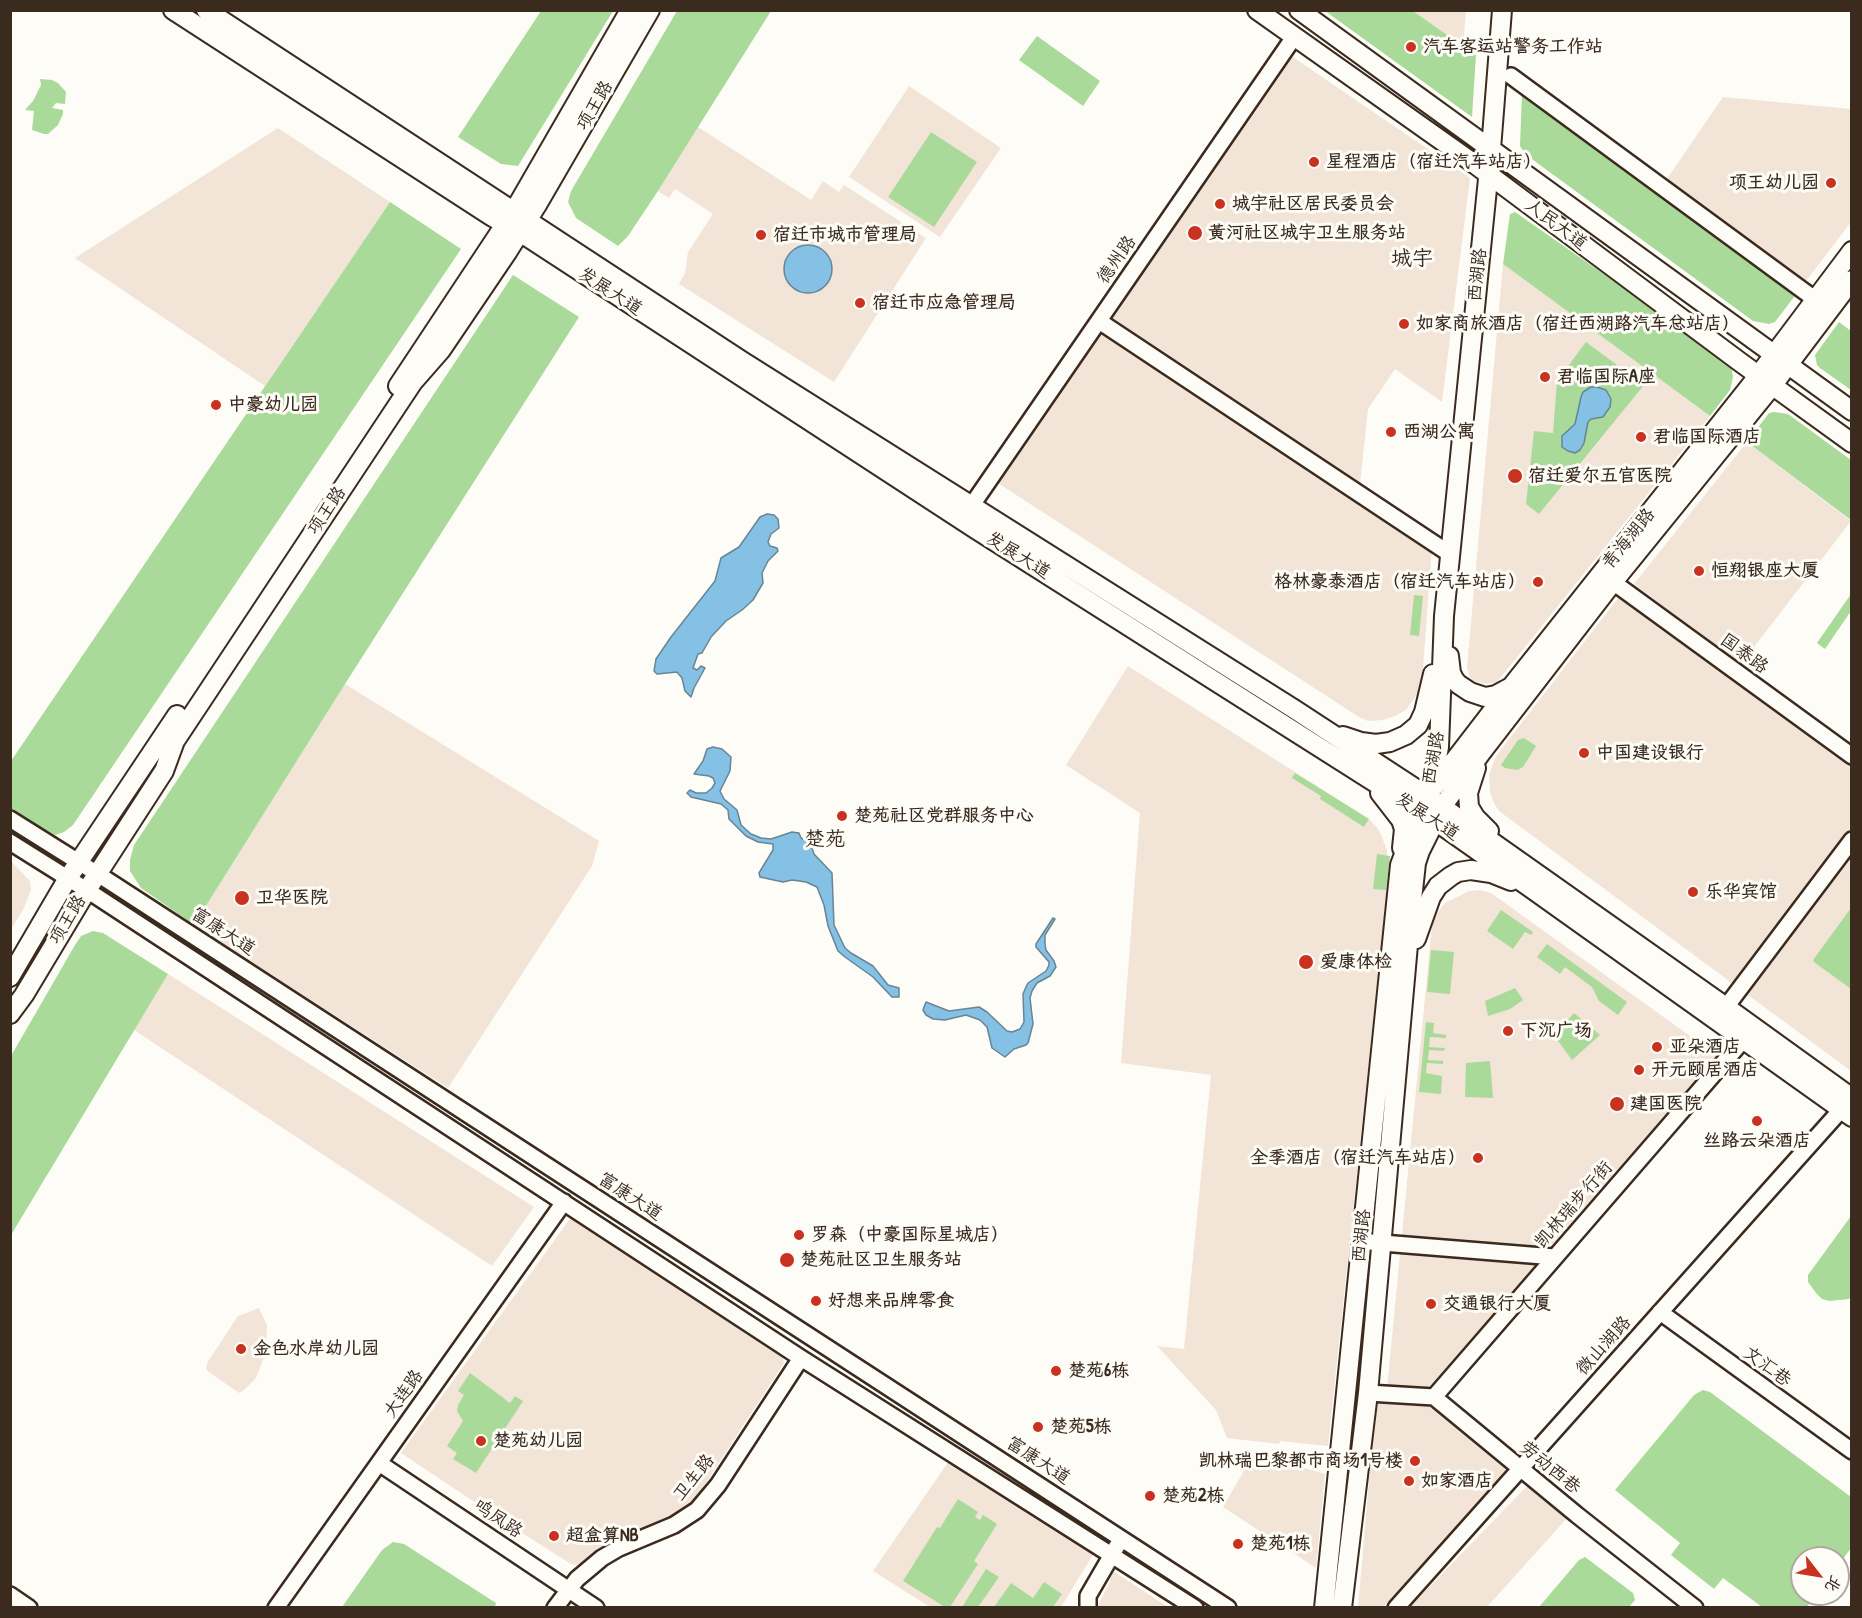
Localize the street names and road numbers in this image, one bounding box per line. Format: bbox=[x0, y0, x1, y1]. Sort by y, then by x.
street label: 项王路 bbox=[572, 77, 618, 135]
street label: 人民大道 bbox=[1521, 195, 1591, 255]
street label: 德州路 bbox=[1093, 232, 1141, 288]
street label: 西湖路 bbox=[1464, 247, 1492, 303]
street label: 发展大道 bbox=[574, 263, 646, 321]
street label: 项王路 bbox=[303, 483, 351, 539]
street label: 青海湖路 bbox=[1598, 504, 1660, 574]
street label: 发展大道 bbox=[982, 528, 1054, 584]
street label: 国泰路 bbox=[1716, 629, 1772, 679]
street label: 西湖路 bbox=[1419, 730, 1449, 786]
street label: 发展大道 bbox=[1391, 788, 1463, 846]
street label: 项王路 bbox=[45, 891, 91, 949]
street label: 富康大道 bbox=[187, 903, 259, 961]
street label: 凯林瑞步行街 bbox=[1530, 1157, 1618, 1253]
street label: 富康大道 bbox=[594, 1168, 666, 1226]
street label: 西湖路 bbox=[1348, 1208, 1376, 1264]
street label: 微山湖路 bbox=[1572, 1312, 1636, 1380]
street label: 文汇巷 bbox=[1739, 1342, 1795, 1392]
street label: 大连路 bbox=[380, 1366, 428, 1422]
street label: 富康大道 bbox=[1002, 1432, 1074, 1490]
street label: 劳动西巷 bbox=[1515, 1437, 1585, 1499]
street label: 卫生路 bbox=[669, 1450, 719, 1506]
street label: 鸣凤路 bbox=[470, 1495, 526, 1543]

